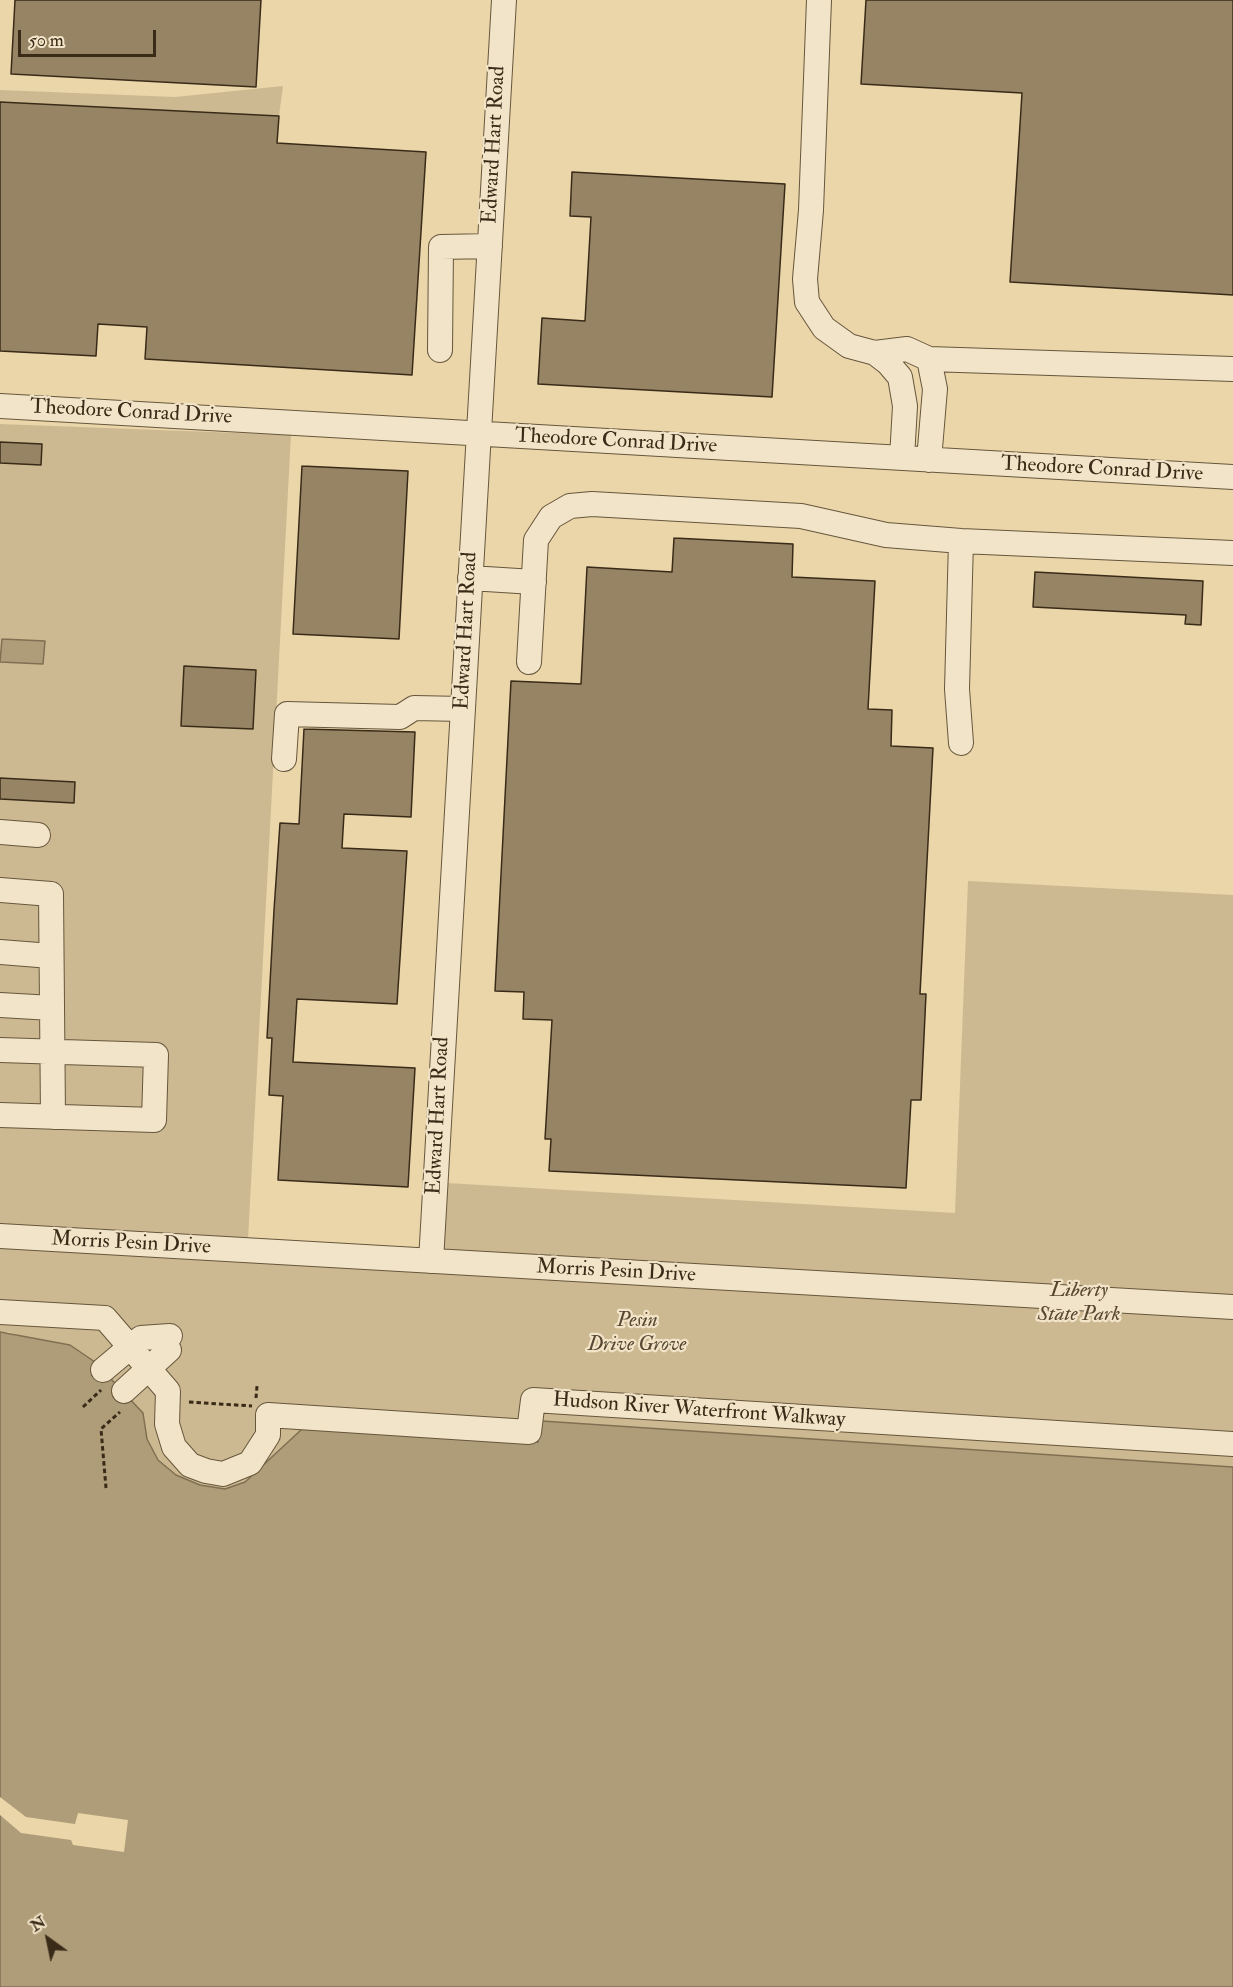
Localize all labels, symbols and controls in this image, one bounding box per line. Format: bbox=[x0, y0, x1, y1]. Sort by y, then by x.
scale bar bbox=[21, 18, 159, 56]
text: 50 m bbox=[29, 29, 64, 52]
street label: Edward Hart Road bbox=[478, 65, 512, 225]
street label: Theodore Conrad Drive bbox=[29, 395, 233, 431]
street label: Theodore Conrad Drive bbox=[514, 424, 718, 460]
street label: Theodore Conrad Drive bbox=[1000, 452, 1204, 488]
street label: Edward Hart Road bbox=[450, 551, 484, 711]
street label: Edward Hart Road bbox=[422, 1036, 456, 1196]
street label: Morris Pesin Drive bbox=[51, 1227, 211, 1261]
street label: Morris Pesin Drive bbox=[536, 1255, 696, 1289]
park label: Liberty State Park bbox=[1038, 1278, 1120, 1328]
park label: Pesin Drive Grove bbox=[588, 1308, 686, 1358]
street label: Hudson River Waterfront Walkway bbox=[552, 1388, 846, 1434]
north arrow bbox=[18, 1909, 78, 1969]
text: N bbox=[27, 1912, 50, 1936]

